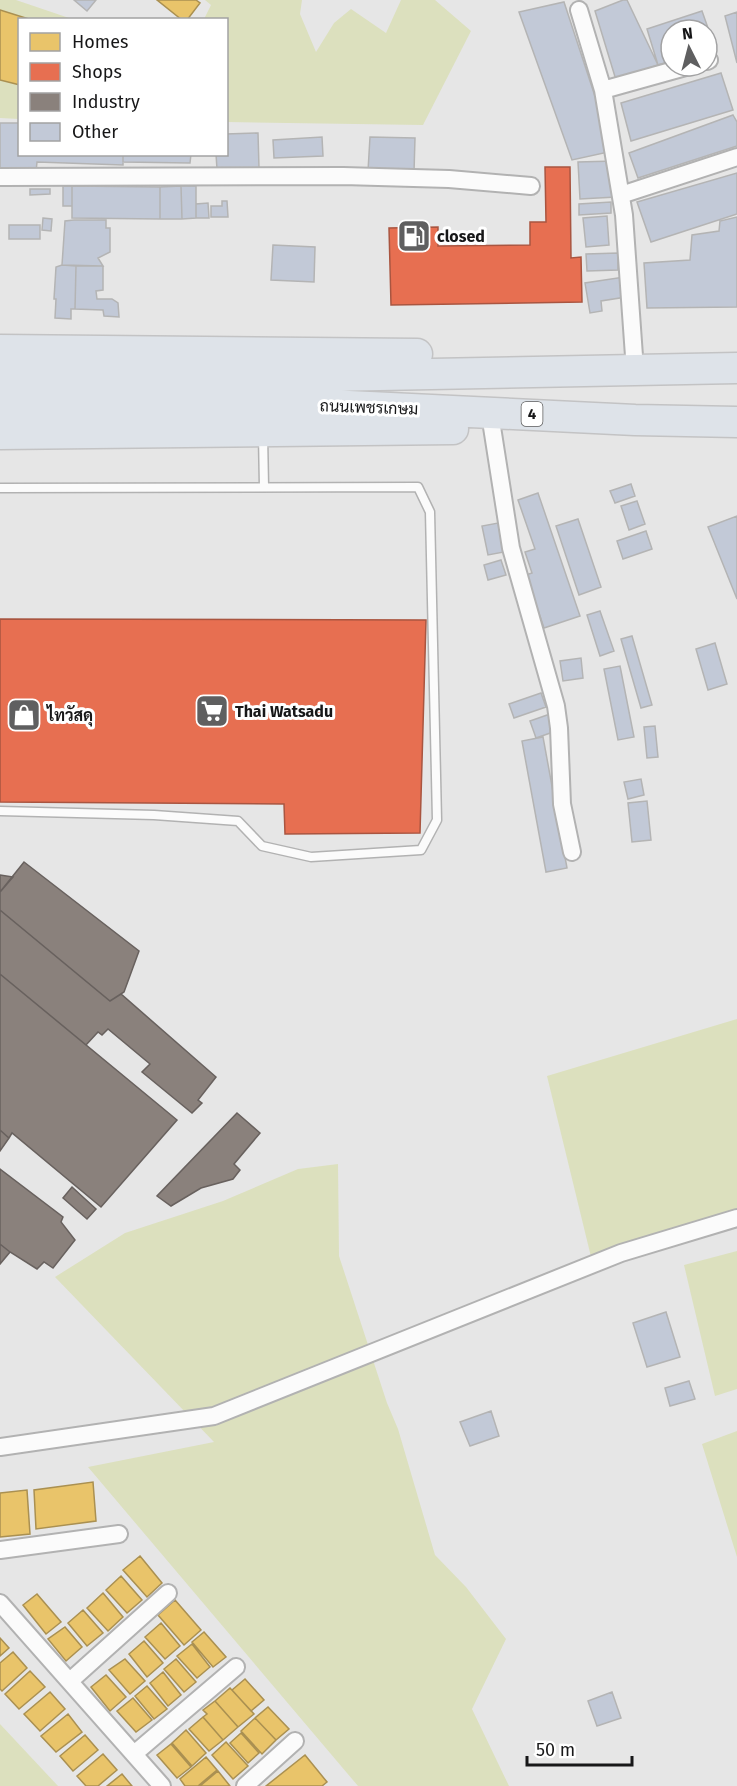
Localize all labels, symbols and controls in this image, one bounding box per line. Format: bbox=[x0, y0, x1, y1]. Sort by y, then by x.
legend bbox=[18, 18, 228, 156]
north arrow bbox=[659, 18, 719, 78]
text: N bbox=[681, 24, 694, 44]
text: Homes bbox=[72, 31, 128, 53]
text: Shops bbox=[72, 61, 122, 83]
text: Industry bbox=[72, 91, 140, 113]
text: Other bbox=[72, 121, 118, 143]
fuel station icon: closed bbox=[396, 218, 432, 254]
place label: closed bbox=[437, 227, 485, 246]
street label: ถนนเพชรเกษม bbox=[319, 396, 419, 419]
road number: 4 bbox=[522, 402, 542, 426]
supermarket icon: Thai Watsadu bbox=[194, 693, 230, 729]
shop icon: ไทวัสดุ bbox=[6, 697, 42, 733]
place label: Thai Watsadu bbox=[235, 702, 333, 721]
place label: ไทวัสดุ bbox=[45, 704, 93, 727]
scale bar bbox=[527, 1729, 632, 1767]
text: 50 m bbox=[536, 1739, 575, 1761]

